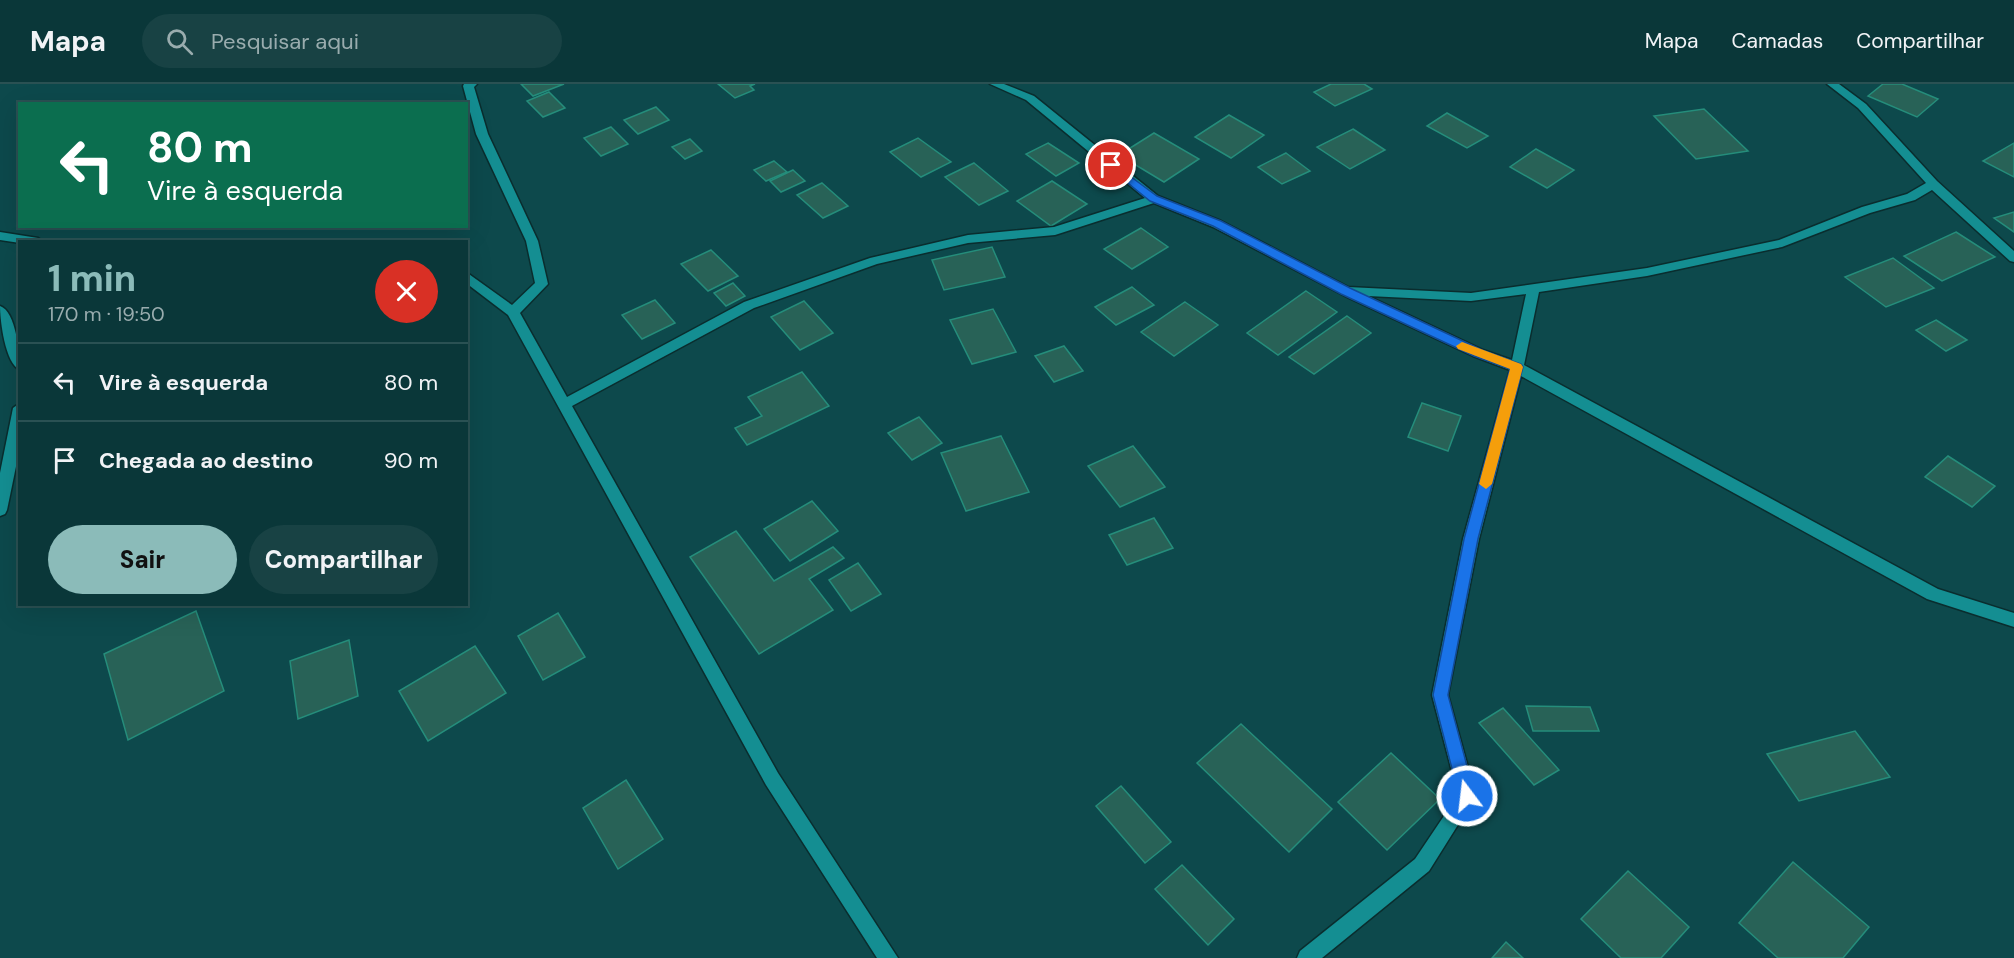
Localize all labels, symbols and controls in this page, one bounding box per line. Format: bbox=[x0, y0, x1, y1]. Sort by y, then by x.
search box bbox=[142, 14, 562, 68]
text: Mapa bbox=[30, 23, 106, 60]
icon: search bbox=[163, 25, 196, 58]
text: Pesquisar aqui bbox=[211, 27, 359, 56]
text: Mapa bbox=[1645, 27, 1698, 55]
text: Camadas bbox=[1731, 27, 1823, 55]
text: Compartilhar bbox=[1856, 27, 1984, 55]
text: 80 m bbox=[147, 120, 253, 175]
icon: left bbox=[48, 126, 126, 204]
pin bbox=[1085, 139, 1136, 190]
icon: arrive bbox=[1094, 148, 1127, 181]
text: Vire à esquerda bbox=[147, 173, 343, 208]
text: 1 min bbox=[48, 255, 136, 302]
button: close bbox=[375, 260, 438, 323]
text: 170 m · 19:50 bbox=[48, 301, 165, 327]
icon: left bbox=[48, 366, 81, 399]
text: Vire à esquerda bbox=[99, 368, 268, 397]
text: 80 m bbox=[384, 368, 438, 397]
icon: arrive bbox=[48, 444, 81, 477]
text: Chegada ao destino bbox=[99, 446, 313, 475]
text: 90 m bbox=[384, 446, 438, 475]
button: Sair bbox=[48, 525, 237, 594]
button: Compartilhar bbox=[249, 525, 438, 594]
position arrow bbox=[1435, 764, 1499, 828]

